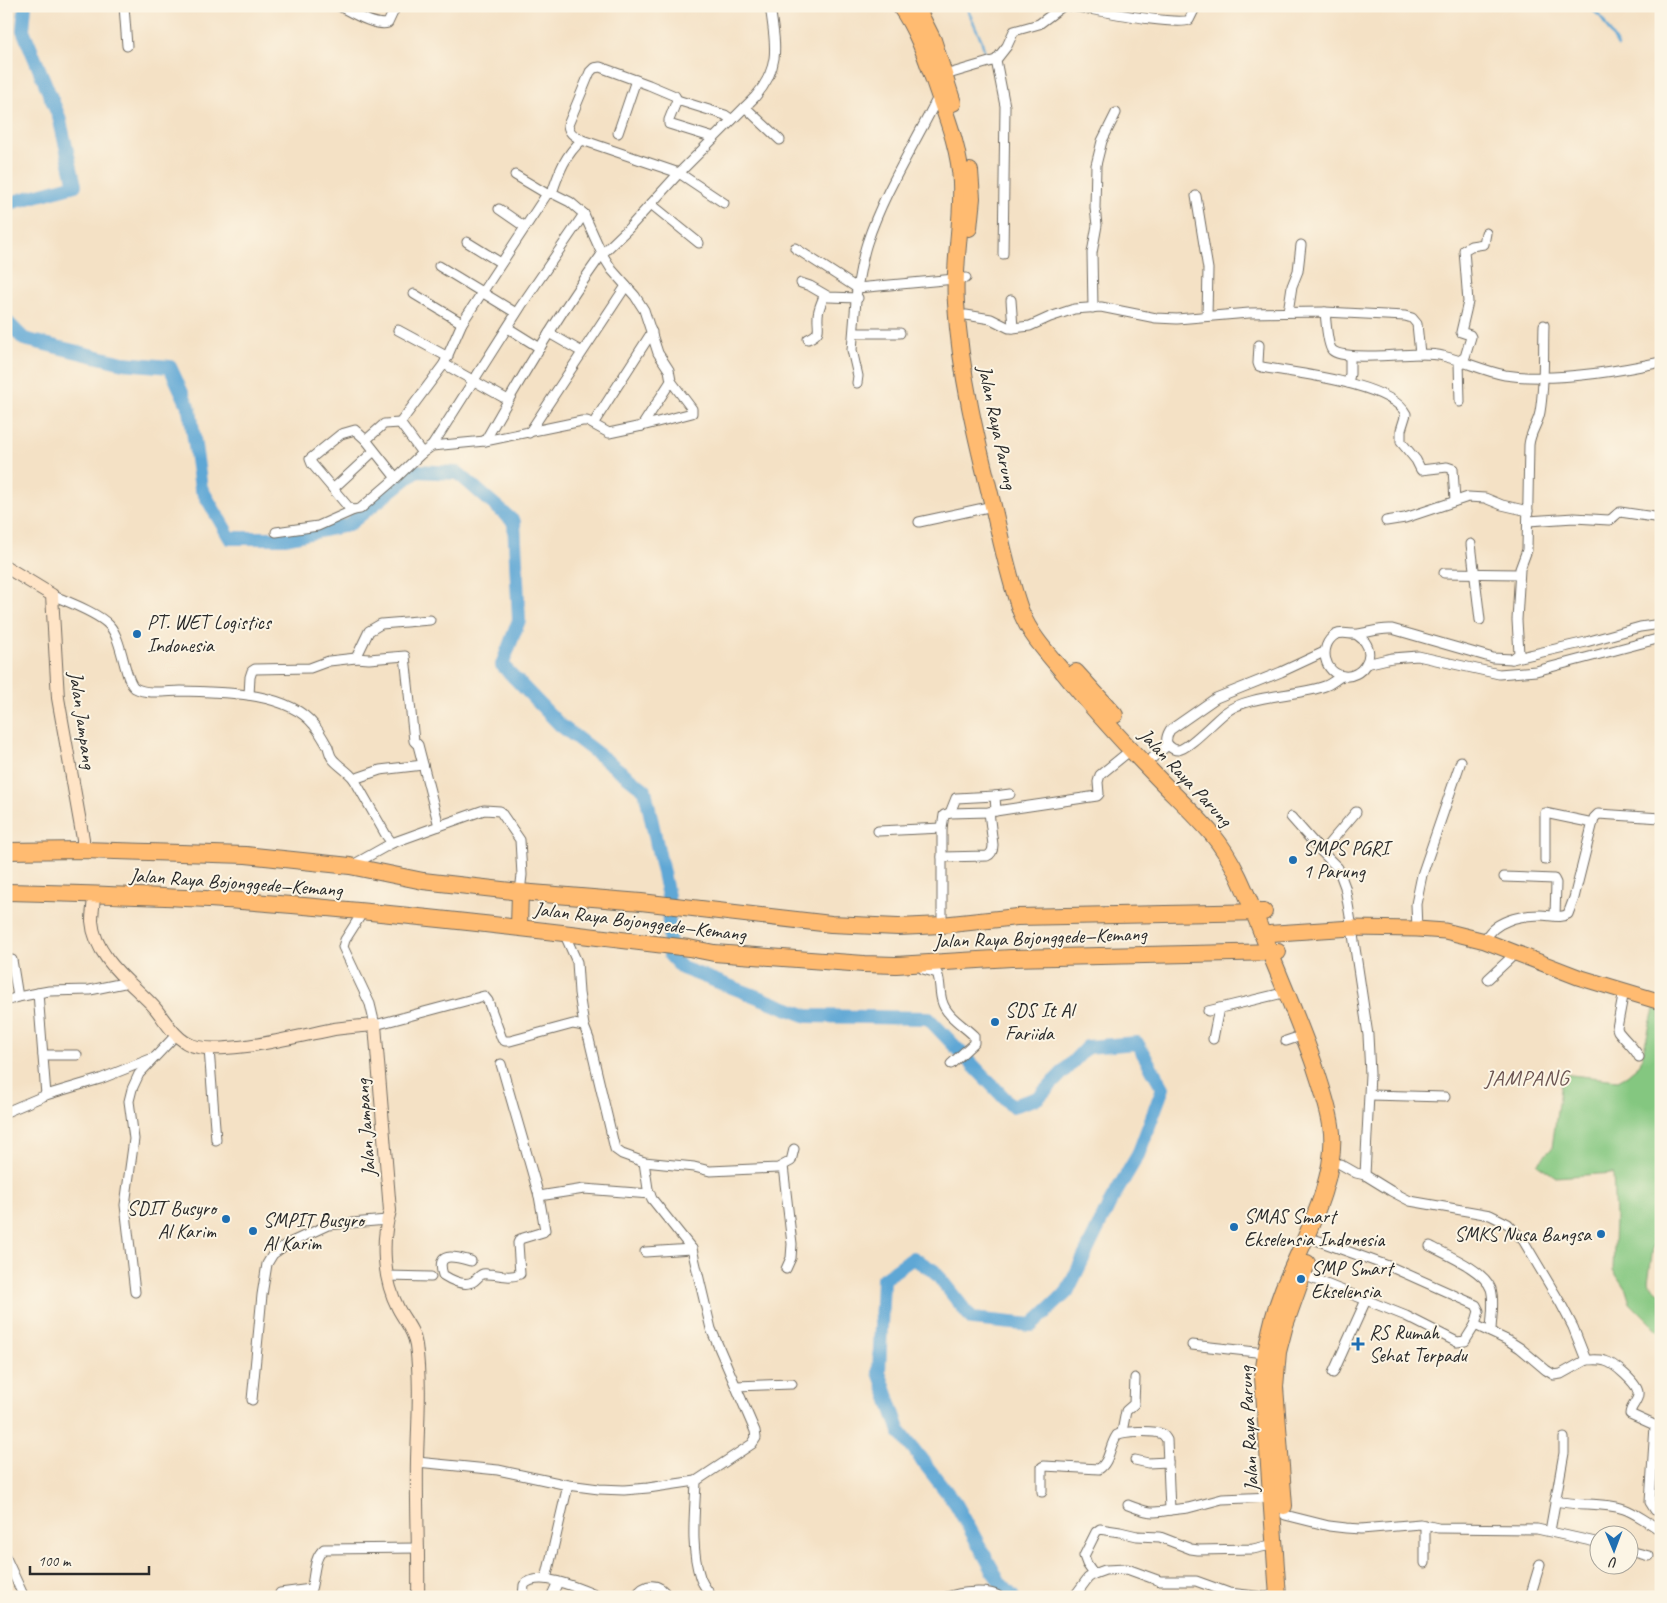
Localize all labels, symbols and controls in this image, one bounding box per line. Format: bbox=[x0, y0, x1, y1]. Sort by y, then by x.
street label: Jalan Raya Parung bbox=[972, 362, 1023, 493]
place label: PT. WET Logistics Indonesia bbox=[147, 610, 273, 658]
marker: PT. WET Logistics Indonesia bbox=[131, 628, 143, 640]
street label: Jalan Jampang bbox=[63, 669, 102, 772]
street label: Jalan Raya Parung bbox=[1133, 722, 1239, 833]
place label: SMPS PGRI 1 Parung bbox=[1303, 836, 1394, 884]
marker: SMPS PGRI 1 Parung bbox=[1287, 854, 1299, 866]
street label: Jalan Raya Bojonggede—Kemang bbox=[128, 863, 345, 903]
street label: Jalan Raya Bojonggede—Kemang bbox=[532, 896, 749, 947]
street label: Jalan Raya Bojonggede—Kemang bbox=[932, 921, 1149, 954]
place label: SDS It Al Fariida bbox=[1005, 998, 1077, 1046]
marker: SDS It Al Fariida bbox=[989, 1016, 1001, 1028]
district label: JAMPANG bbox=[1484, 1064, 1571, 1092]
street label: Jalan Jampang bbox=[349, 1076, 381, 1179]
place label: SDIT Busyro Al Karim bbox=[127, 1196, 218, 1244]
place label: SMAS Smart Ekselensia Indonesia bbox=[1244, 1204, 1386, 1252]
place label: SMPIT Busyro Al Karim bbox=[263, 1208, 366, 1256]
marker: SDIT Busyro Al Karim bbox=[220, 1213, 232, 1225]
marker: SMAS Smart Ekselensia Indonesia bbox=[1228, 1221, 1240, 1233]
place label: SMKS Nusa Bangsa bbox=[1454, 1222, 1592, 1247]
marker: SMPIT Busyro Al Karim bbox=[247, 1225, 259, 1237]
marker: SMKS Nusa Bangsa bbox=[1595, 1228, 1607, 1240]
place label: SMP Smart Ekselensia bbox=[1311, 1256, 1396, 1304]
marker: SMP Smart Ekselensia bbox=[1295, 1273, 1307, 1285]
place label: RS Rumah Sehat Terpadu bbox=[1369, 1320, 1469, 1368]
marker: RS Rumah Sehat Terpadu bbox=[1351, 1337, 1365, 1351]
street label: Jalan Raya Parung bbox=[1233, 1364, 1264, 1493]
north arrow bbox=[1590, 1526, 1640, 1576]
scale bar bbox=[30, 1543, 149, 1575]
text: 100 m bbox=[38, 1552, 72, 1571]
text: U bbox=[1607, 1554, 1618, 1571]

